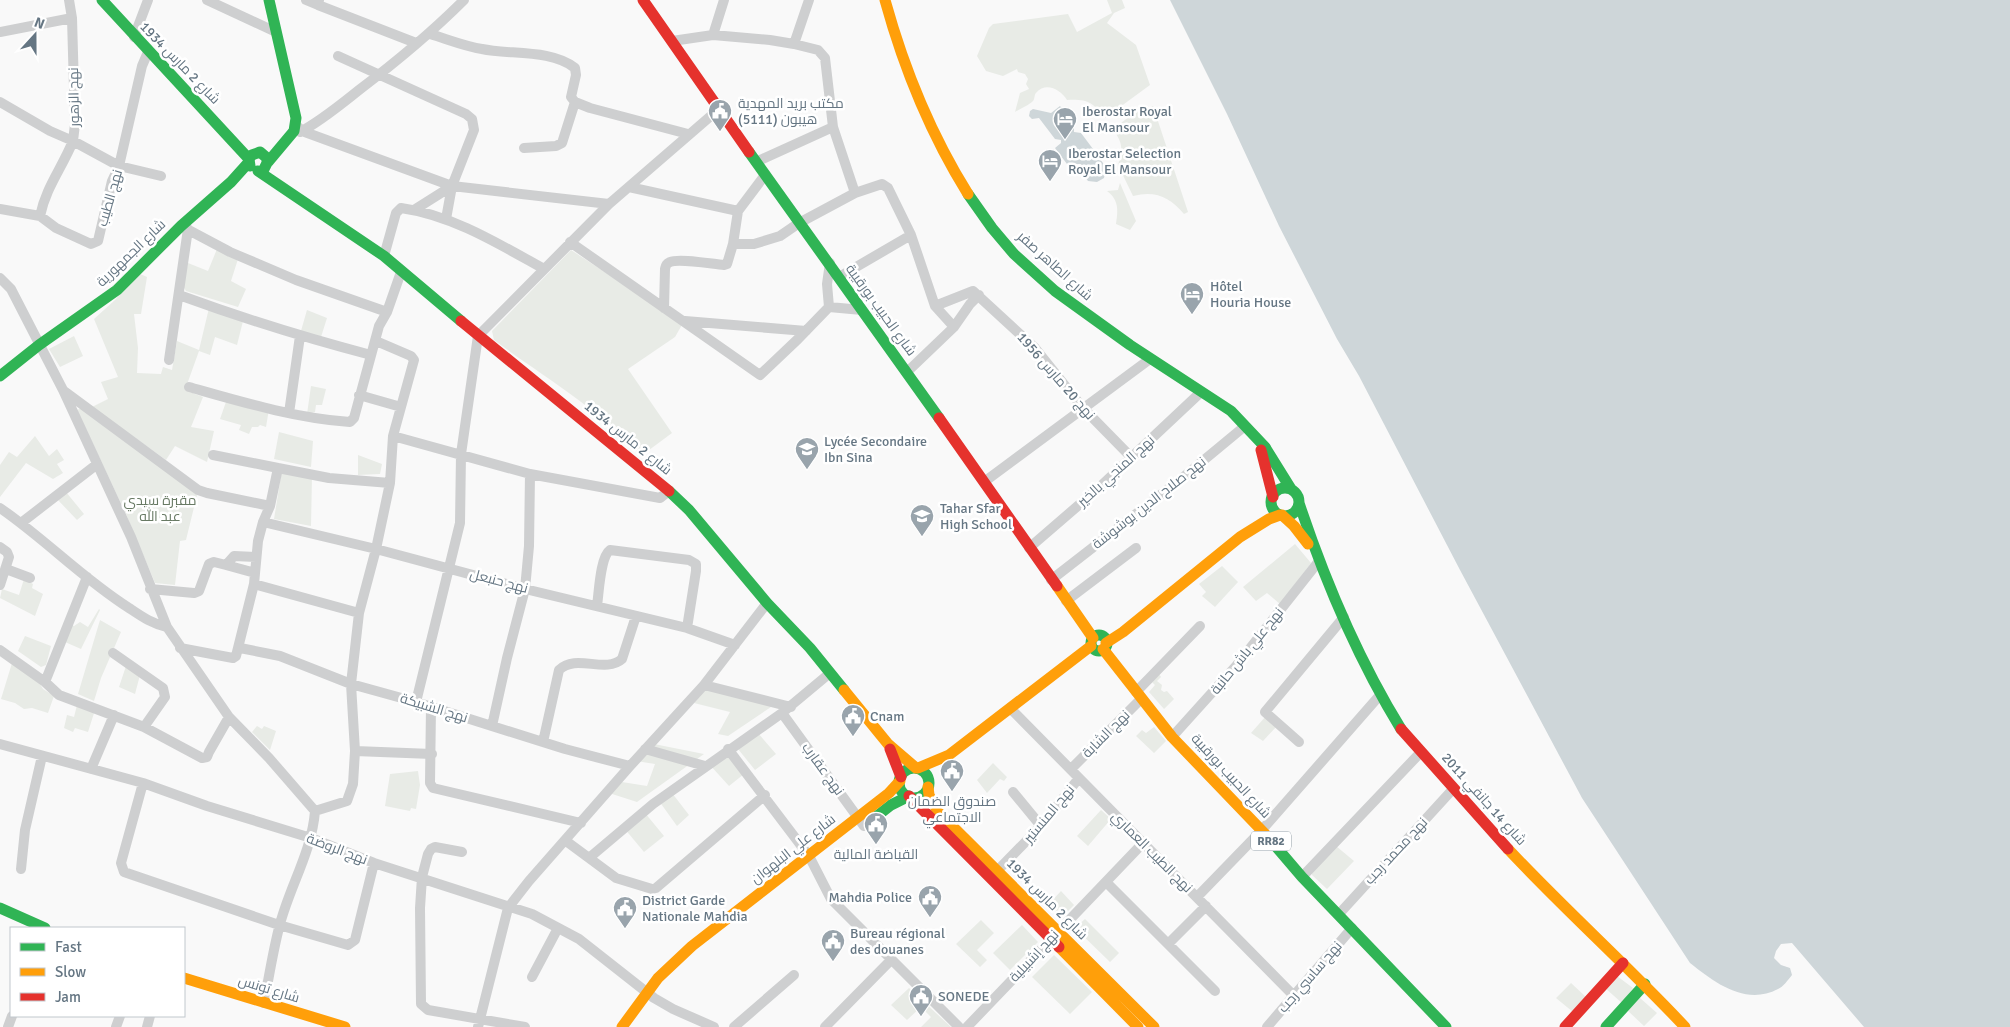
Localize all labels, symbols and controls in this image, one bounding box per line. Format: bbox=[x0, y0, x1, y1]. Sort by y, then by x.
north arrow bbox=[10, 10, 60, 60]
text: N bbox=[32, 14, 47, 33]
street label: شارع 2 مارس 1934 bbox=[136, 18, 224, 108]
street label: نهج الزهور bbox=[65, 67, 83, 128]
place label: مكتب بريد المهدية هيبون (5111) bbox=[738, 95, 844, 128]
public building icon: مكتب بريد المهدية هيبون (5111) bbox=[707, 98, 733, 132]
place label: Iberostar Royal El Mansour bbox=[1082, 103, 1172, 136]
hotel icon: Iberostar Royal El Mansour bbox=[1052, 106, 1078, 140]
place label: Iberostar Selection Royal El Mansour bbox=[1068, 145, 1181, 178]
hotel icon: Iberostar Selection Royal El Mansour bbox=[1037, 148, 1063, 182]
street label: نهج الطيب bbox=[94, 168, 126, 228]
street label: شارع الجمهورية bbox=[93, 216, 169, 290]
street label: شارع الطاهر صفر bbox=[1013, 227, 1096, 304]
street label: شارع الحبيب بورقيبة bbox=[842, 261, 920, 359]
place label: Hôtel Houria House bbox=[1210, 278, 1291, 311]
hotel icon: Hôtel Houria House bbox=[1179, 281, 1205, 315]
street label: نهج 20 مارس 1956 bbox=[1013, 329, 1099, 423]
street label: شارع 2 مارس 1934 bbox=[581, 397, 675, 479]
street label: نهج المنجي بالخير bbox=[1073, 432, 1160, 513]
place label: Lycée Secondaire Ibn Sina bbox=[824, 433, 927, 466]
school or university icon: Lycée Secondaire Ibn Sina bbox=[794, 436, 820, 470]
street label: نهج صلاح الدين بوشوشة bbox=[1089, 453, 1209, 553]
park label: مقبرة سيدي عبد الله bbox=[123, 492, 197, 525]
place label: Tahar Sfar High School bbox=[940, 500, 1012, 533]
school or university icon: Tahar Sfar High School bbox=[909, 503, 935, 537]
street label: نهج حنبعل bbox=[468, 565, 530, 597]
street label: نهج علي باش حانبة bbox=[1207, 604, 1290, 700]
street label: نهج الشبيكة bbox=[398, 690, 470, 726]
public building icon: Cnam bbox=[840, 703, 866, 737]
street label: نهج الشابة bbox=[1079, 707, 1133, 761]
place label: Cnam bbox=[870, 708, 904, 725]
street label: شارع الحبيب بورقيبة bbox=[1187, 730, 1275, 822]
street label: نهج عقارب bbox=[798, 739, 848, 799]
street label: شارع 14 جانفي 2011 bbox=[1436, 749, 1530, 851]
public building icon: صندوق الضمان الاجتماعي bbox=[939, 758, 965, 792]
street label: نهج المنستير bbox=[1019, 782, 1078, 847]
place label: صندوق الضمان الاجتماعي bbox=[908, 793, 996, 829]
street label: نهج الطيب العماري bbox=[1106, 808, 1196, 898]
street label: شارع علي البلهوان bbox=[747, 811, 841, 890]
public building icon: القباضة المالية bbox=[863, 811, 889, 845]
street label: نهج محمد رجب bbox=[1361, 814, 1431, 888]
street label: نهج الروضة bbox=[304, 830, 370, 868]
road number: RR82 bbox=[1251, 831, 1291, 850]
place label: القباضة المالية bbox=[834, 846, 918, 863]
street label: شارع 2 مارس 1934 bbox=[1003, 855, 1091, 943]
public building icon: Mahdia Police bbox=[917, 884, 943, 918]
place label: Mahdia Police bbox=[828, 889, 912, 906]
place label: District Garde Nationale Mahdia bbox=[642, 892, 748, 925]
public building icon: District Garde Nationale Mahdia bbox=[612, 895, 638, 929]
place label: Bureau régional des douanes bbox=[850, 925, 945, 958]
street label: نهج إشبيلية bbox=[1006, 926, 1062, 986]
legend bbox=[10, 927, 185, 1017]
public building icon: Bureau régional des douanes bbox=[820, 928, 846, 962]
text: Fast bbox=[55, 938, 82, 956]
street label: نهج ساسي رجب bbox=[1274, 938, 1347, 1018]
text: Slow bbox=[55, 963, 86, 981]
street label: شارع تونس bbox=[236, 972, 302, 1006]
public building icon: SONEDE bbox=[908, 983, 934, 1017]
text: Jam bbox=[55, 988, 81, 1006]
place label: SONEDE bbox=[938, 988, 989, 1005]

